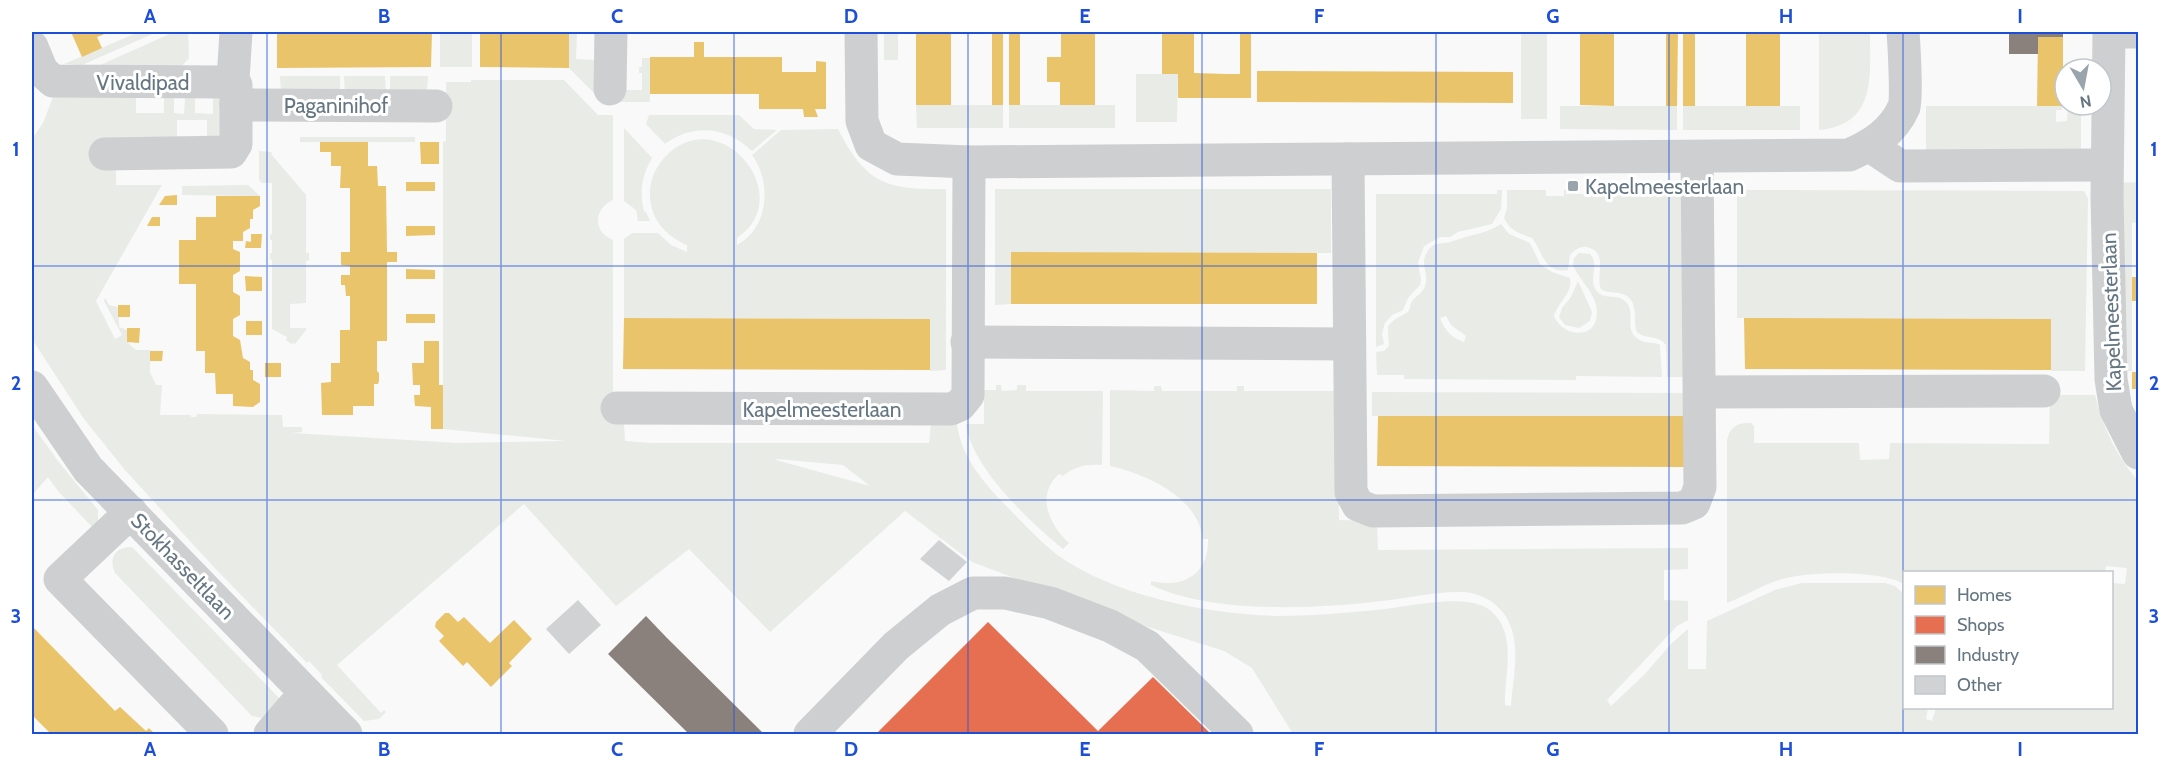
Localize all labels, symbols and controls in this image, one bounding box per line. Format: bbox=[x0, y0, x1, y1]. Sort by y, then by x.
text: A bbox=[144, 4, 157, 28]
text: B bbox=[378, 4, 390, 28]
text: C bbox=[611, 4, 623, 28]
text: D bbox=[844, 4, 858, 28]
text: E bbox=[1079, 4, 1091, 28]
text: F bbox=[1314, 4, 1325, 28]
text: G bbox=[1546, 4, 1560, 28]
text: H bbox=[1779, 4, 1793, 28]
text: I bbox=[2017, 4, 2023, 28]
north arrow bbox=[2053, 57, 2113, 117]
street label: Vivaldipad bbox=[97, 70, 189, 95]
text: N bbox=[2078, 91, 2093, 112]
street label: Paganinihof bbox=[284, 93, 388, 118]
text: 1 bbox=[12, 137, 20, 161]
text: 1 bbox=[2150, 137, 2158, 161]
place label: Kapelmeesterlaan bbox=[1585, 174, 1744, 199]
marker: Kapelmeesterlaan bbox=[1566, 179, 1580, 193]
street label: Kapelmeesterlaan bbox=[2096, 232, 2126, 392]
text: 2 bbox=[11, 371, 21, 395]
text: 2 bbox=[2149, 371, 2159, 395]
street label: Kapelmeesterlaan bbox=[742, 397, 902, 422]
street label: Stokhasseltlaan bbox=[126, 508, 240, 624]
legend bbox=[1903, 571, 2113, 709]
text: Homes bbox=[1957, 584, 2012, 606]
text: 3 bbox=[11, 604, 21, 628]
text: 3 bbox=[2149, 604, 2159, 628]
text: Shops bbox=[1957, 614, 2005, 636]
text: Industry bbox=[1957, 644, 2019, 666]
text: Other bbox=[1957, 674, 2002, 696]
text: A bbox=[144, 737, 157, 761]
text: B bbox=[378, 737, 390, 761]
text: C bbox=[611, 737, 623, 761]
text: D bbox=[844, 737, 858, 761]
text: E bbox=[1079, 737, 1091, 761]
text: F bbox=[1314, 737, 1325, 761]
text: G bbox=[1546, 737, 1560, 761]
text: H bbox=[1779, 737, 1793, 761]
text: I bbox=[2017, 737, 2023, 761]

